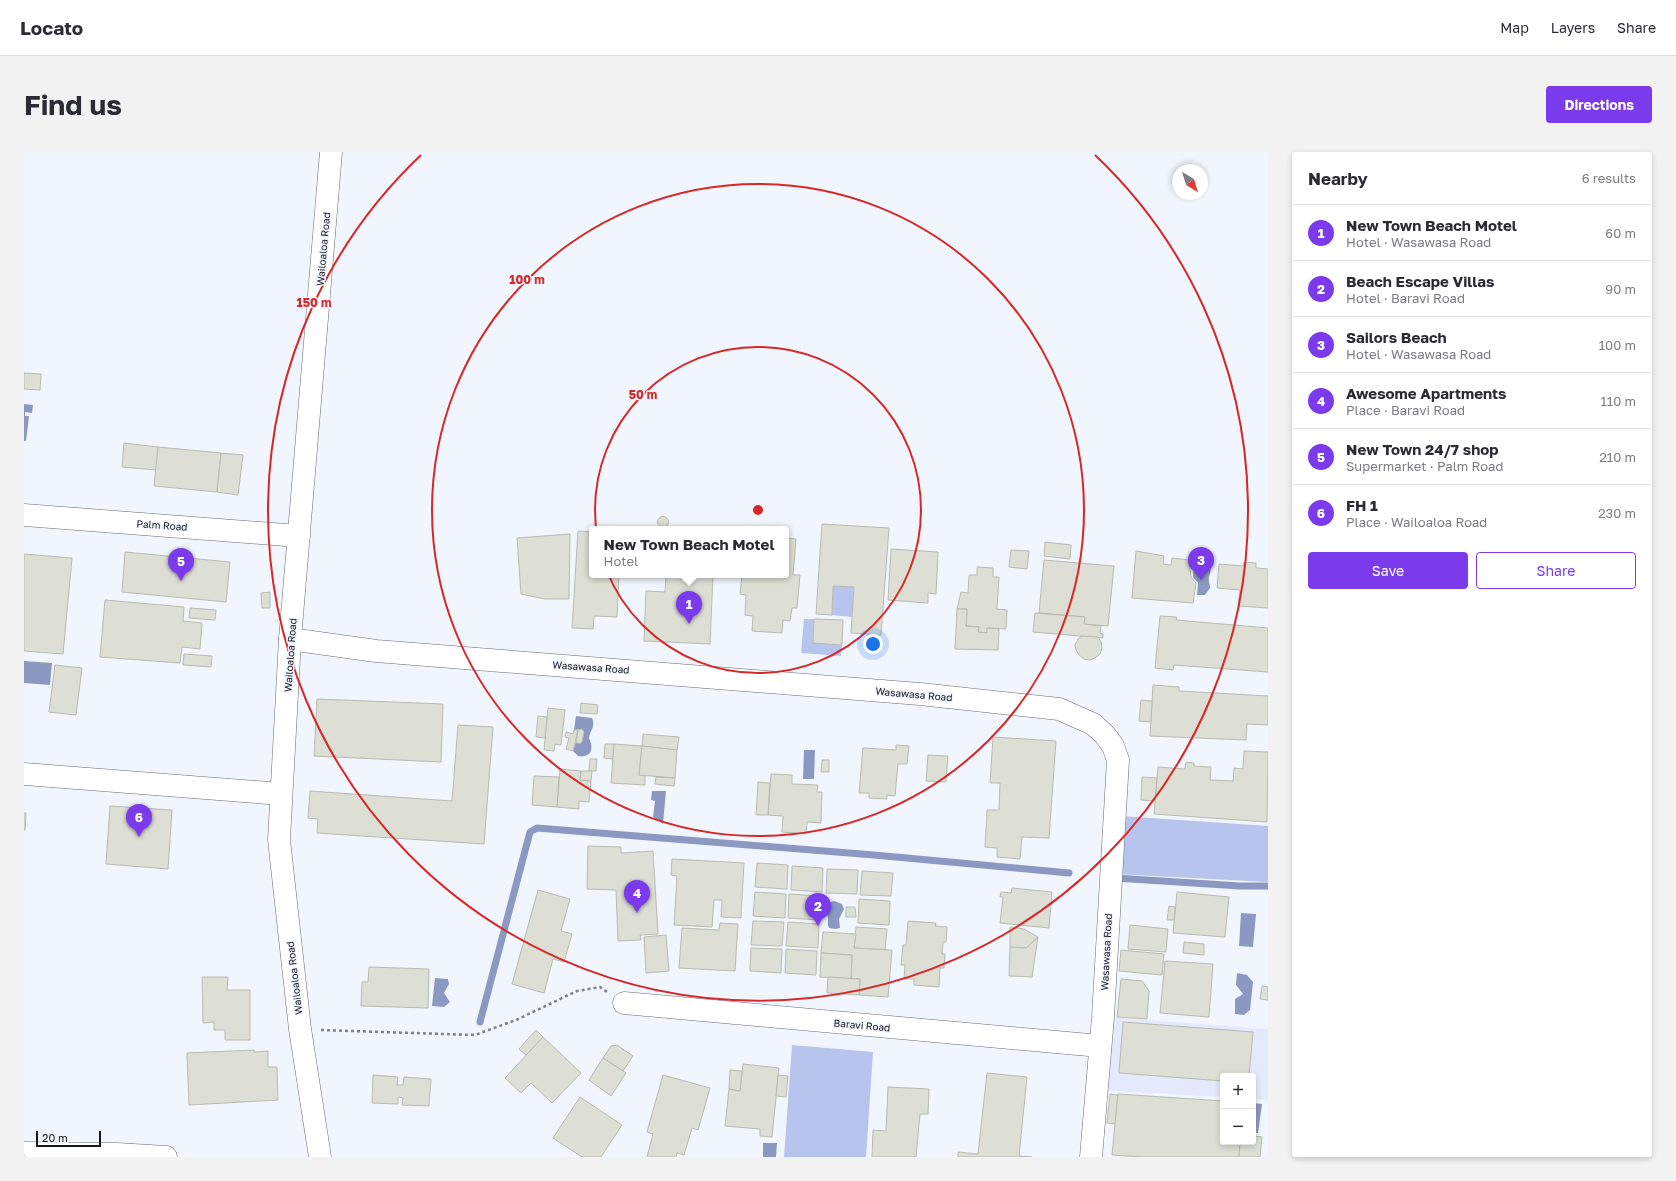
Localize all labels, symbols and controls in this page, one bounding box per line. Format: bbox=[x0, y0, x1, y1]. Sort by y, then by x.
text: Locato bbox=[20, 16, 83, 39]
text: Map bbox=[1500, 19, 1529, 36]
text: Layers bbox=[1551, 19, 1595, 36]
text: Share bbox=[1617, 19, 1656, 36]
button: Directions bbox=[1546, 86, 1652, 123]
text: Find us bbox=[24, 88, 122, 121]
north arrow bbox=[1172, 164, 1208, 200]
text: Nearby bbox=[1308, 168, 1368, 189]
text: 6 results bbox=[1582, 170, 1636, 186]
street label: Wailoaloa Road bbox=[314, 212, 332, 286]
text: New Town Beach Motel bbox=[1346, 216, 1517, 234]
text: 1 bbox=[1318, 225, 1324, 241]
text: 60 m bbox=[1605, 225, 1636, 241]
text: Hotel · Wasawasa Road bbox=[1346, 234, 1491, 250]
text: 100 m bbox=[509, 272, 545, 287]
text: Beach Escape Villas bbox=[1346, 272, 1494, 290]
text: 2 bbox=[1317, 281, 1325, 297]
text: 90 m bbox=[1605, 281, 1636, 297]
text: Hotel · Baravi Road bbox=[1346, 290, 1465, 306]
text: 150 m bbox=[297, 295, 331, 310]
text: Sailors Beach bbox=[1346, 328, 1447, 346]
text: 3 bbox=[1317, 337, 1325, 353]
text: 100 m bbox=[1599, 337, 1636, 353]
text: Hotel · Wasawasa Road bbox=[1346, 346, 1491, 362]
text: Awesome Apartments bbox=[1346, 384, 1507, 402]
text: 50 m bbox=[629, 387, 657, 402]
text: 4 bbox=[1317, 393, 1325, 409]
text: 110 m bbox=[1601, 393, 1636, 409]
text: Place · Baravi Road bbox=[1346, 402, 1465, 418]
text: New Town 24/7 shop bbox=[1346, 440, 1498, 458]
text: 5 bbox=[1317, 449, 1325, 465]
text: 210 m bbox=[1599, 449, 1636, 465]
text: Supermarket · Palm Road bbox=[1346, 458, 1503, 474]
text: FH 1 bbox=[1346, 496, 1378, 514]
centre of rings bbox=[751, 503, 765, 517]
text: 6 bbox=[1317, 505, 1325, 521]
text: 230 m bbox=[1598, 505, 1636, 521]
text: Place · Wailoaloa Road bbox=[1346, 514, 1487, 530]
street label: Palm Road bbox=[136, 517, 188, 533]
popup bbox=[589, 526, 789, 578]
text: New Town Beach Motel bbox=[604, 535, 774, 553]
pin: 3 bbox=[1188, 547, 1214, 580]
pin: 5 bbox=[168, 548, 194, 581]
button: Save bbox=[1308, 552, 1468, 589]
button: Share bbox=[1476, 552, 1636, 589]
text: Hotel bbox=[604, 553, 638, 569]
pin: 1 bbox=[676, 591, 702, 624]
street label: Wailoaloa Road bbox=[281, 618, 299, 692]
your location bbox=[863, 634, 883, 654]
street label: Wasawasa Road bbox=[552, 658, 630, 676]
street label: Wasawasa Road bbox=[875, 685, 953, 703]
pin: 6 bbox=[126, 804, 152, 837]
pin: 4 bbox=[624, 880, 650, 913]
pin: 2 bbox=[805, 893, 831, 926]
street label: Wasawasa Road bbox=[1098, 913, 1114, 991]
street label: Wailoaloa Road bbox=[284, 941, 304, 1015]
street label: Baravi Road bbox=[833, 1017, 891, 1033]
map controls bbox=[1220, 1073, 1256, 1145]
button: + bbox=[1220, 1073, 1256, 1109]
button: − bbox=[1220, 1109, 1256, 1145]
scale bar bbox=[36, 1129, 101, 1148]
text: 20 m bbox=[42, 1131, 68, 1144]

